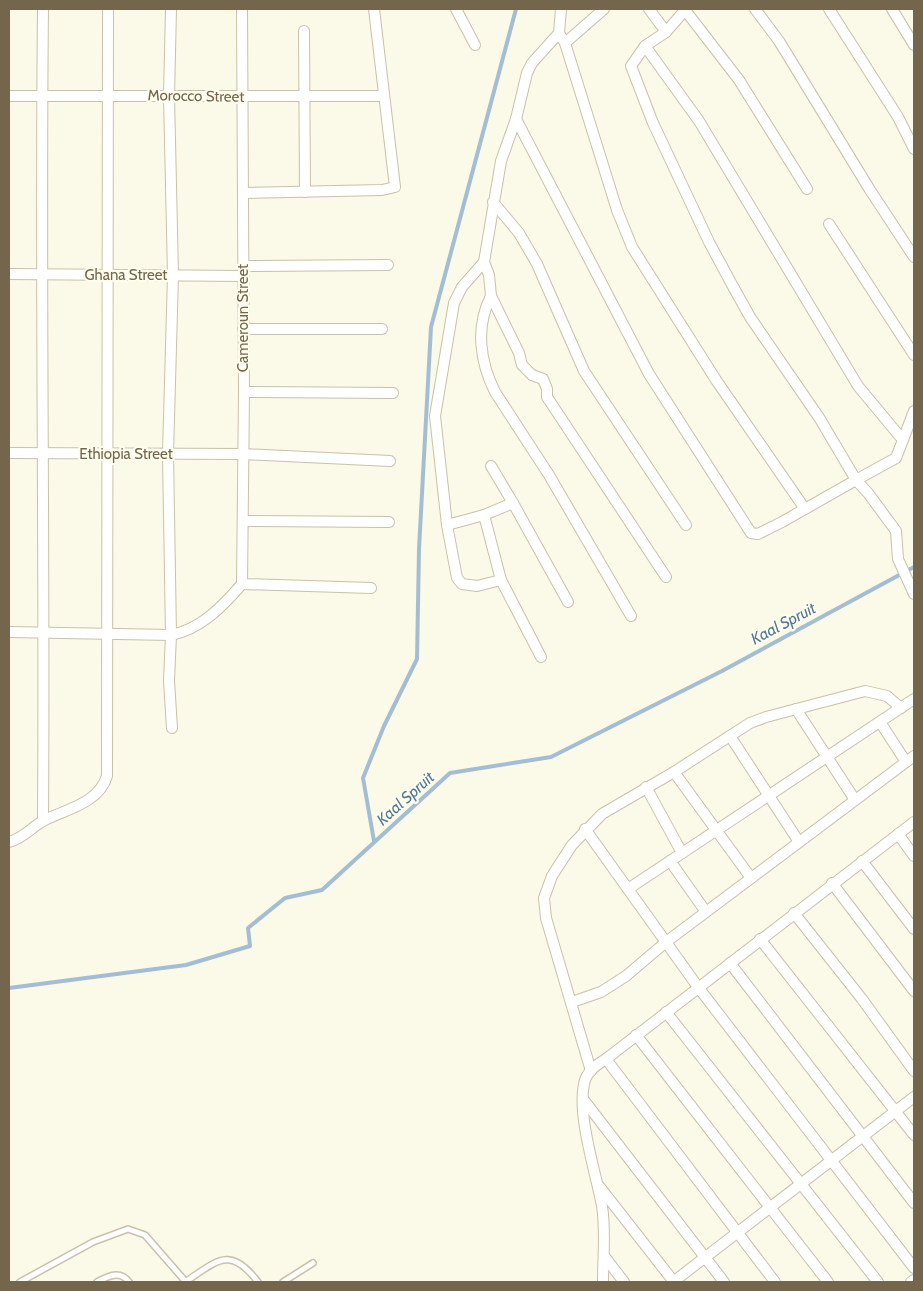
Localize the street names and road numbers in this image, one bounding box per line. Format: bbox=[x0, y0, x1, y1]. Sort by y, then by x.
street label: Morocco Street bbox=[148, 86, 244, 106]
street label: Cameroun Street bbox=[234, 264, 252, 372]
street label: Ghana Street bbox=[85, 266, 167, 284]
street label: Ethiopia Street bbox=[79, 445, 173, 463]

